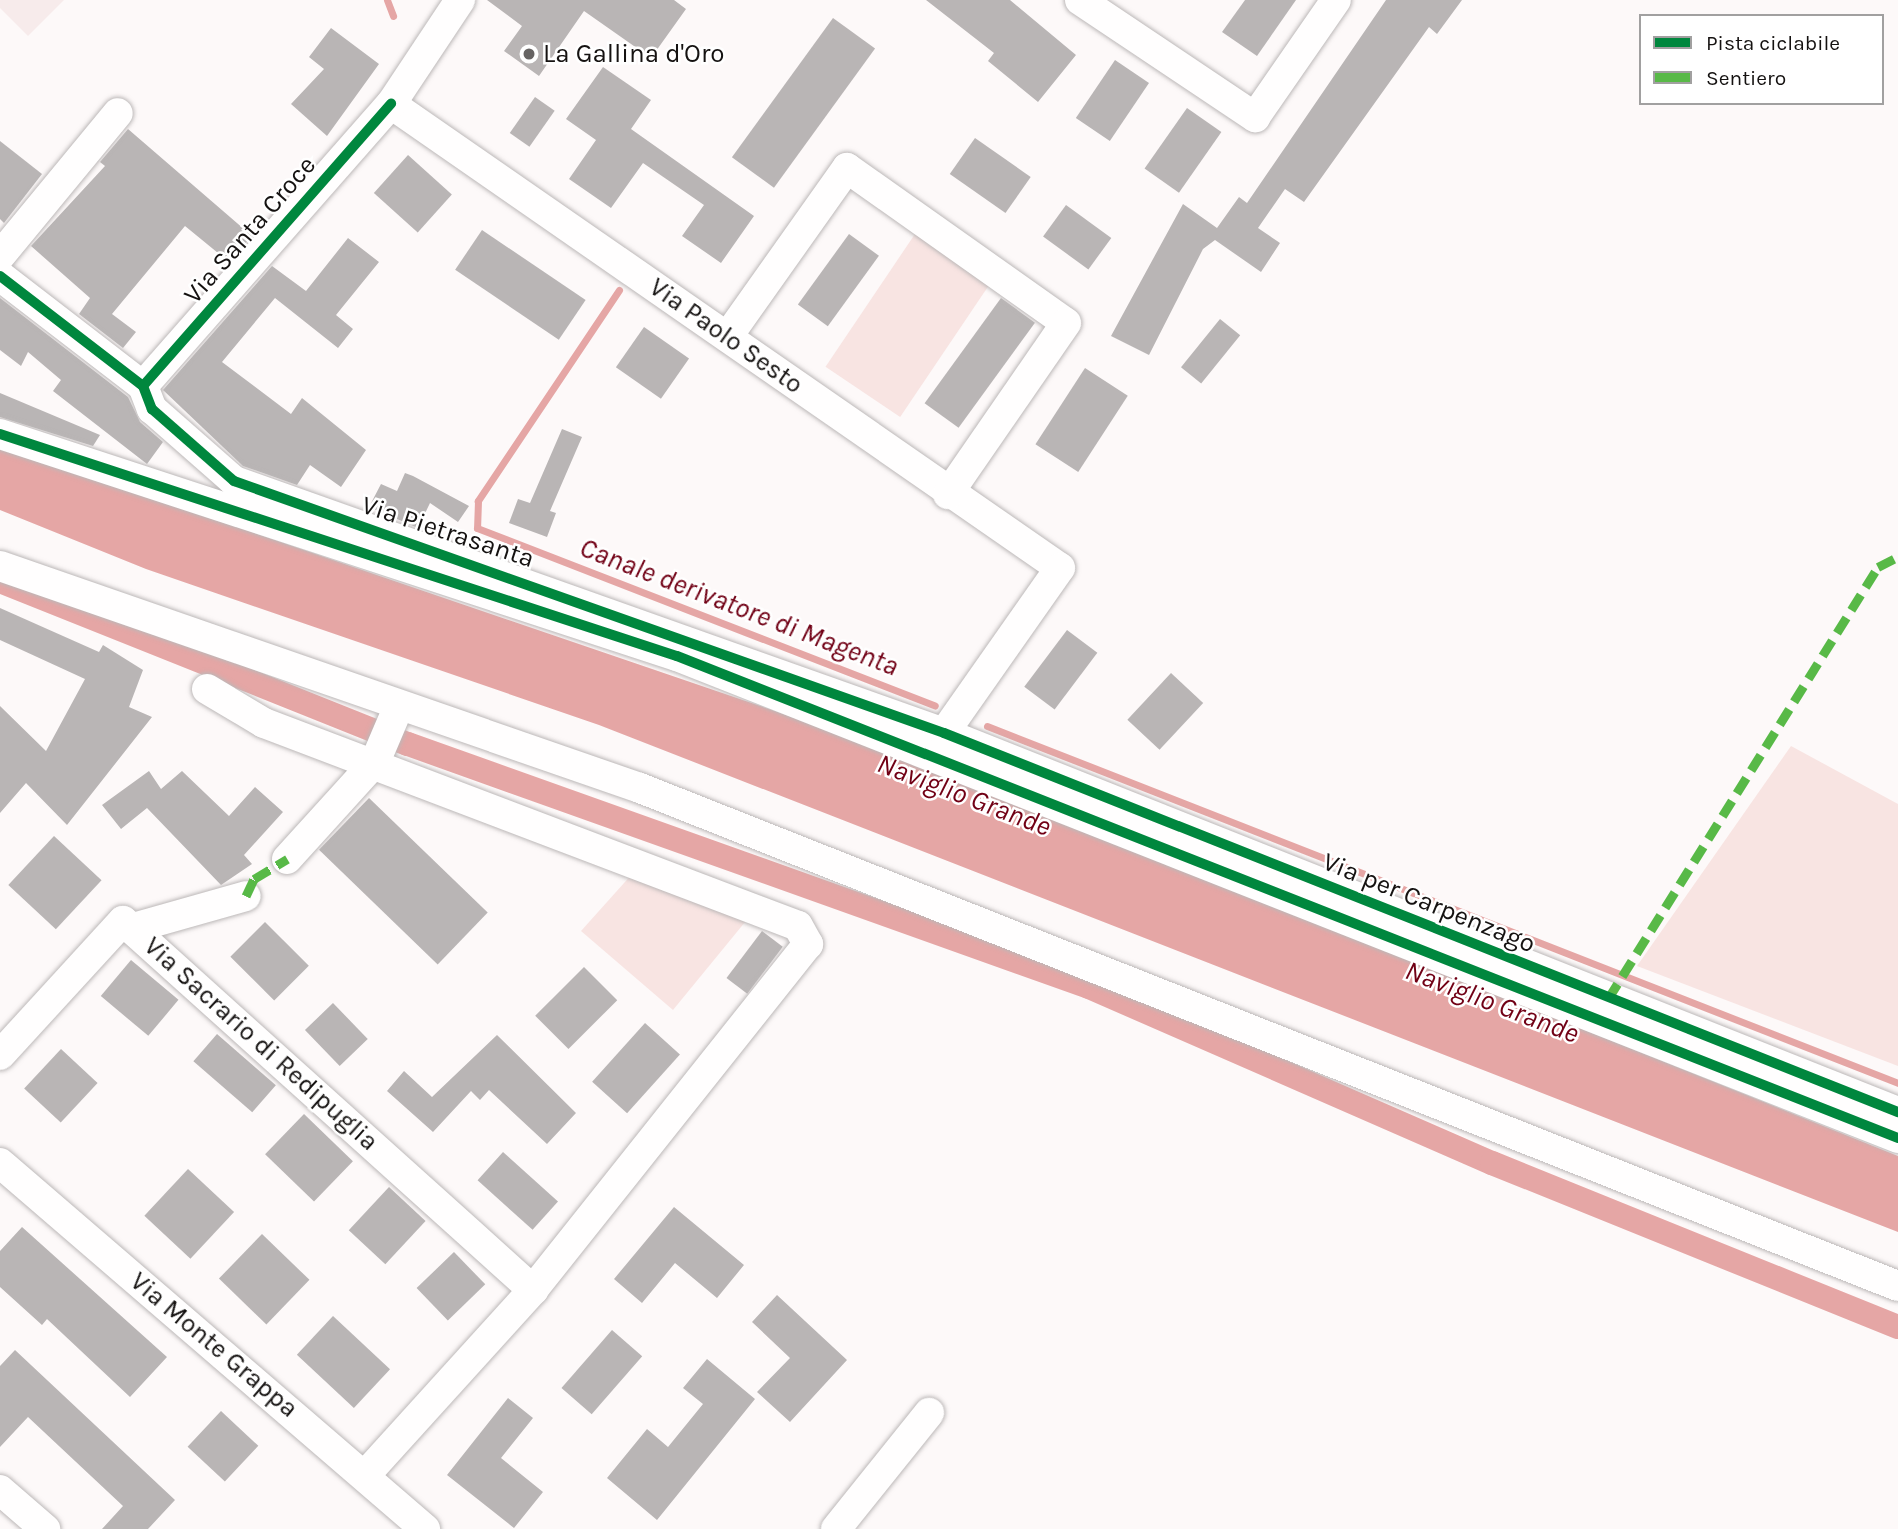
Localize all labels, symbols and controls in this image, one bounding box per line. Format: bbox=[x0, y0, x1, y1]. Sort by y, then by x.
legend bbox=[1639, 14, 1884, 105]
text: Pista ciclabile bbox=[1706, 31, 1840, 55]
place label: La Gallina d'Oro bbox=[543, 38, 725, 70]
marker: La Gallina d'Oro bbox=[521, 46, 537, 62]
text: Sentiero bbox=[1706, 66, 1786, 90]
street label: Via Santa Croce bbox=[177, 150, 323, 310]
street label: Via Paolo Sesto bbox=[643, 272, 809, 400]
street label: Via Pietrasanta bbox=[358, 489, 538, 575]
water label: Canale derivatore di Magenta bbox=[575, 531, 903, 683]
water label: Naviglio Grande bbox=[872, 746, 1056, 844]
street label: Via per Carpenzago bbox=[1318, 846, 1540, 960]
street label: Via Sacrario di Redipuglia bbox=[138, 931, 384, 1157]
water label: Naviglio Grande bbox=[1400, 953, 1584, 1051]
street label: Via Monte Grappa bbox=[124, 1266, 304, 1424]

